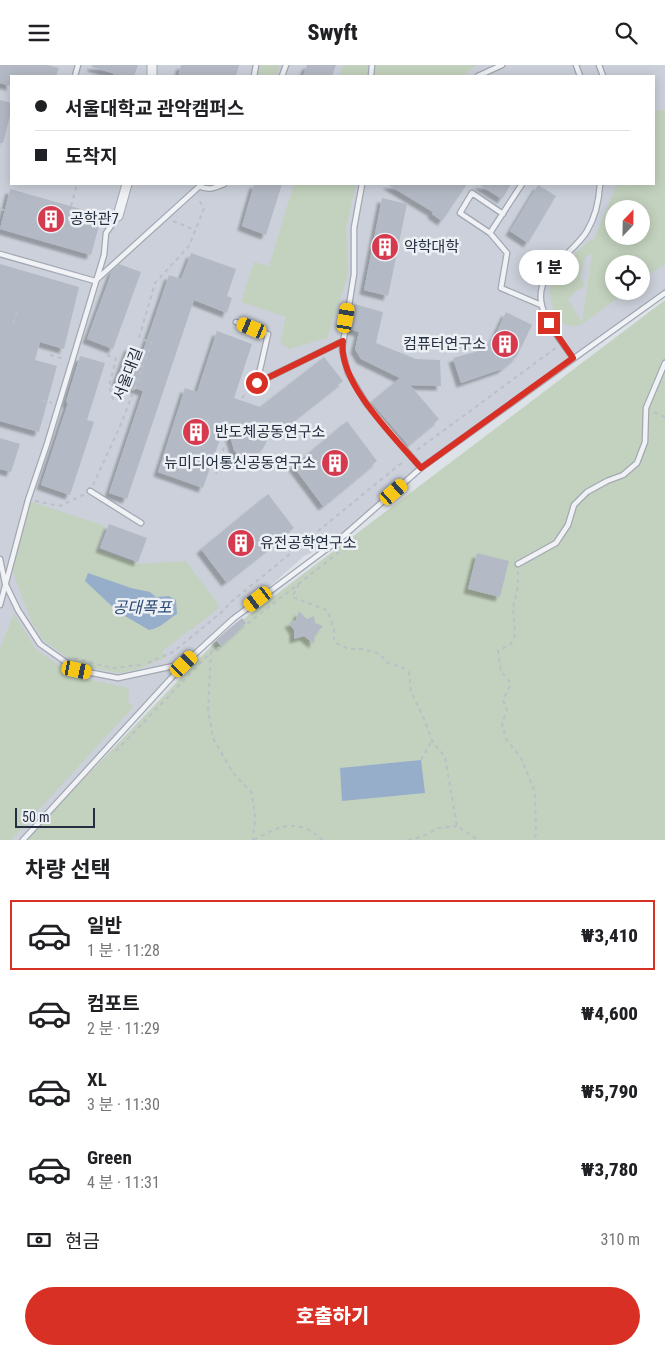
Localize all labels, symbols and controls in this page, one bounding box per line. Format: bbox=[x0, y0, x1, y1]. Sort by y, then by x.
icon: menu bbox=[25, 19, 53, 47]
icon: search bbox=[612, 19, 640, 47]
text: Swyft bbox=[307, 20, 358, 45]
text: 서울대학교 관악캠퍼스 bbox=[65, 97, 244, 120]
text: 도착지 bbox=[65, 145, 117, 168]
north arrow bbox=[605, 200, 650, 245]
map controls bbox=[605, 200, 650, 300]
building icon: 공학관7 bbox=[36, 204, 66, 234]
place label: 공학관7 bbox=[70, 210, 119, 228]
building icon: 약학대학 bbox=[370, 232, 400, 262]
place label: 약학대학 bbox=[404, 238, 459, 256]
callout: 1 분 bbox=[519, 251, 579, 285]
button: locate bbox=[605, 255, 650, 300]
text: 1 분 bbox=[536, 258, 562, 277]
car bbox=[336, 302, 355, 334]
route end bbox=[538, 312, 560, 334]
car bbox=[235, 315, 268, 341]
building icon: 컴퓨터연구소 bbox=[490, 329, 520, 359]
place label: 컴퓨터연구소 bbox=[403, 335, 486, 353]
street label: 서울대길 bbox=[110, 345, 146, 403]
route start bbox=[246, 372, 268, 394]
building icon: 반도체공동연구소 bbox=[181, 417, 211, 447]
place label: 반도체공동연구소 bbox=[215, 423, 326, 441]
building icon: 뉴미디어통신공동연구소 bbox=[320, 448, 350, 478]
place label: 뉴미디어통신공동연구소 bbox=[164, 454, 316, 472]
car bbox=[377, 476, 410, 508]
building icon: 유전공학연구소 bbox=[226, 528, 256, 558]
place label: 유전공학연구소 bbox=[260, 534, 357, 552]
car bbox=[241, 584, 274, 614]
water label: 공대폭포 bbox=[113, 598, 173, 617]
car bbox=[167, 648, 200, 680]
car bbox=[60, 660, 93, 680]
scale bar bbox=[15, 805, 95, 828]
text: 50 m bbox=[22, 809, 50, 825]
text: 차량 선택 bbox=[25, 857, 111, 882]
icon: car bbox=[27, 913, 72, 958]
text: 일반 bbox=[87, 914, 122, 937]
text: ₩3,410 bbox=[581, 924, 638, 947]
text: 1 분 · 11:28 bbox=[87, 941, 160, 960]
icon: car bbox=[27, 991, 72, 1036]
text: 컴포트 bbox=[87, 992, 139, 1015]
text: ₩4,600 bbox=[581, 1002, 638, 1025]
text: 2 분 · 11:29 bbox=[87, 1019, 160, 1038]
text: XL bbox=[87, 1068, 107, 1091]
icon: car bbox=[27, 1069, 72, 1114]
text: ₩5,790 bbox=[581, 1080, 638, 1103]
text: 3 분 · 11:30 bbox=[87, 1095, 160, 1114]
text: Green bbox=[87, 1146, 132, 1169]
icon: car bbox=[27, 1147, 72, 1192]
text: ₩3,780 bbox=[581, 1158, 638, 1181]
text: 4 분 · 11:31 bbox=[87, 1173, 160, 1192]
icon: cash bbox=[25, 1226, 53, 1254]
text: 현금 bbox=[65, 1230, 100, 1253]
text: 310 m bbox=[601, 1230, 640, 1249]
button: 호출하기 bbox=[25, 1287, 640, 1345]

